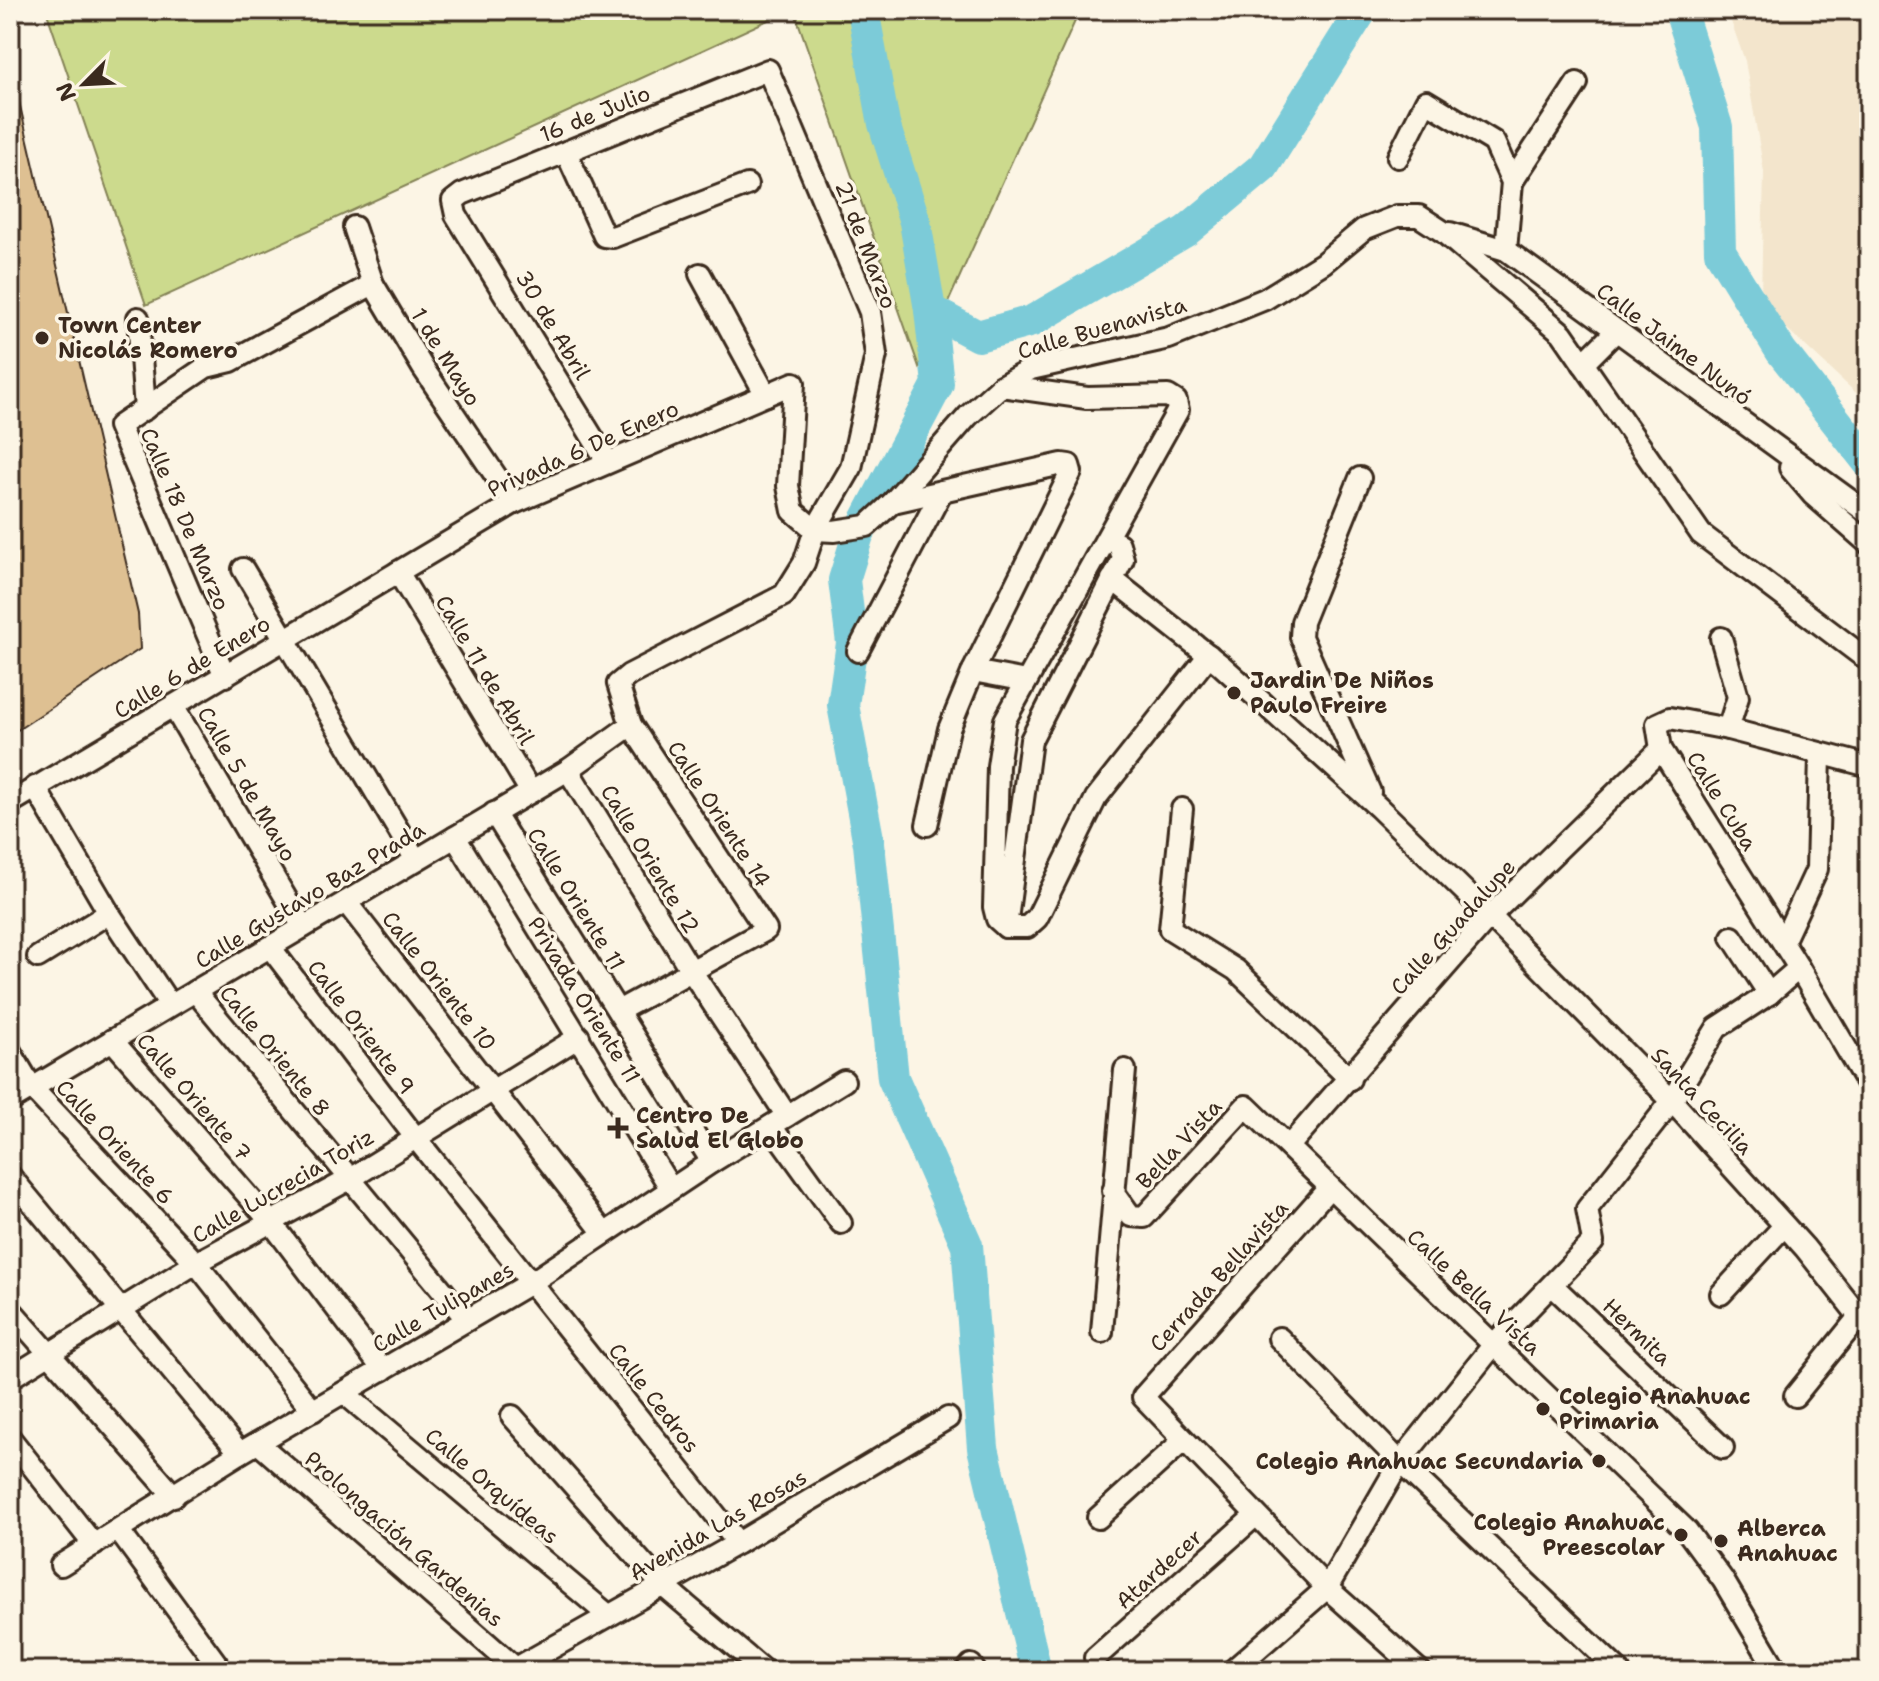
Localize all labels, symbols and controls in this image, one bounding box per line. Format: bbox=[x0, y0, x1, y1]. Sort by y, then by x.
north arrow bbox=[44, 44, 124, 124]
text: N bbox=[49, 78, 83, 106]
street label: 16 de Julio bbox=[536, 79, 654, 149]
street label: 21 de Marzo bbox=[828, 177, 904, 313]
street label: 30 de Abril bbox=[509, 265, 597, 385]
street label: Calle Jaime Nunó bbox=[1591, 276, 1757, 412]
street label: Calle Buenavista bbox=[1014, 290, 1190, 366]
street label: 1 de Mayo bbox=[404, 302, 488, 412]
place label: Town Center Nicolás Romero bbox=[58, 311, 238, 365]
marker: Town Center Nicolás Romero bbox=[33, 329, 51, 347]
street label: Privada 6 De Enero bbox=[483, 394, 683, 504]
street label: Calle 18 De Marzo bbox=[133, 423, 237, 615]
street label: Calle 11 de Abril bbox=[429, 590, 541, 751]
street label: Calle 6 de Enero bbox=[108, 609, 276, 725]
place label: Jardin De Niños Paulo Freire bbox=[1250, 666, 1434, 720]
marker: Jardin De Niños Paulo Freire bbox=[1225, 684, 1243, 702]
street label: Calle 5 de Mayo bbox=[191, 701, 303, 867]
street label: Calle Oriente 14 bbox=[661, 735, 777, 893]
street label: Calle Cuba bbox=[1680, 746, 1764, 856]
street label: Calle Oriente 12 bbox=[594, 779, 706, 939]
street label: Calle Gustavo Baz Prada bbox=[190, 815, 431, 975]
street label: Calle Oriente 11 bbox=[520, 822, 632, 976]
street label: Calle Guadalupe bbox=[1384, 853, 1522, 1001]
street label: Calle Oriente 10 bbox=[375, 905, 503, 1057]
street label: Privada Oriente 11 bbox=[521, 911, 647, 1089]
street label: Calle Oriente 9 bbox=[301, 954, 421, 1100]
street label: Calle Oriente 8 bbox=[213, 979, 337, 1123]
street label: Calle Oriente 7 bbox=[130, 1027, 258, 1167]
street label: Santa Cecilia bbox=[1645, 1041, 1760, 1161]
street label: Calle Oriente 6 bbox=[50, 1073, 180, 1211]
street label: Bella Vista bbox=[1130, 1092, 1228, 1195]
place label: Centro De Salud El Globo bbox=[636, 1101, 804, 1155]
marker: Centro De Salud El Globo bbox=[607, 1117, 629, 1139]
street label: Calle Lucrecia Toriz bbox=[187, 1122, 379, 1250]
street label: Cerrada Bellavista bbox=[1143, 1194, 1295, 1358]
street label: Calle Bella Vista bbox=[1401, 1222, 1547, 1362]
street label: Calle Tulipanes bbox=[367, 1255, 519, 1359]
street label: Hermita bbox=[1596, 1292, 1678, 1372]
street label: Calle Cedros bbox=[602, 1337, 706, 1459]
place label: Colegio Anahuac Primaria bbox=[1559, 1382, 1751, 1436]
marker: Colegio Anahuac Primaria bbox=[1534, 1400, 1552, 1418]
street label: Calle Orquídeas bbox=[419, 1421, 565, 1551]
street label: Prolongación Gardenias bbox=[298, 1445, 510, 1633]
place label: Colegio Anahuac Secundaria bbox=[1256, 1447, 1583, 1476]
marker: Colegio Anahuac Secundaria bbox=[1590, 1452, 1608, 1470]
street label: Avenida Las Rosas bbox=[624, 1462, 812, 1588]
place label: Colegio Anahuac Preescolar bbox=[1473, 1508, 1665, 1562]
place label: Alberca Anahuac bbox=[1737, 1514, 1838, 1568]
street label: Atardecer bbox=[1110, 1522, 1208, 1616]
marker: Colegio Anahuac Preescolar bbox=[1672, 1526, 1690, 1544]
marker: Alberca Anahuac bbox=[1712, 1532, 1730, 1550]

